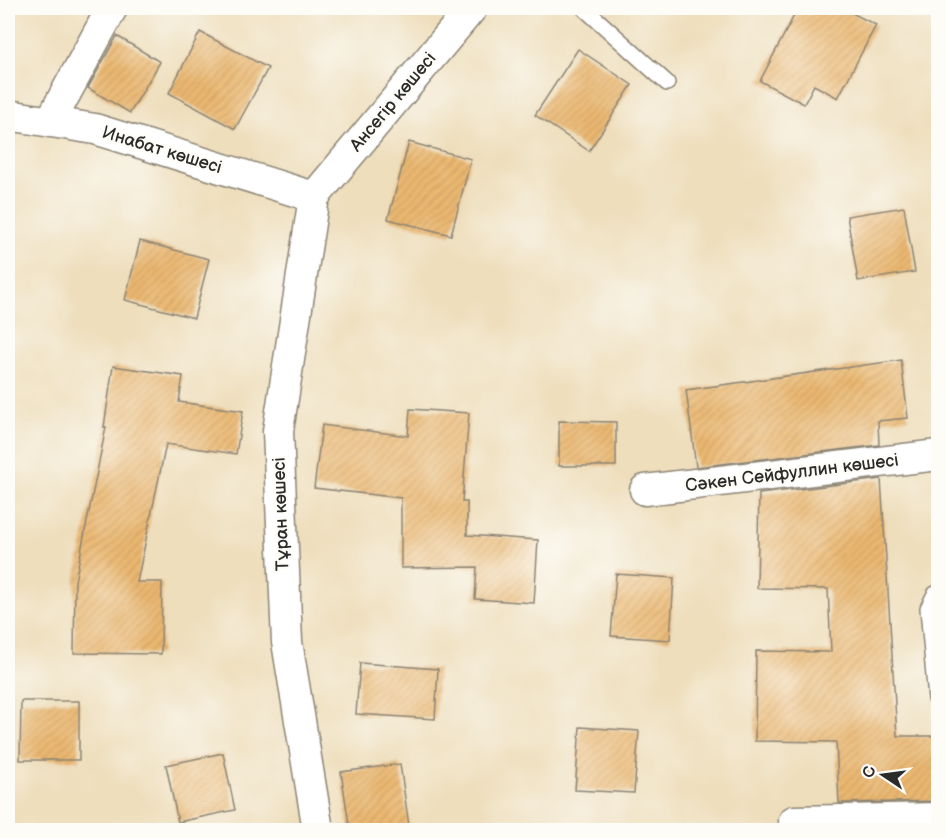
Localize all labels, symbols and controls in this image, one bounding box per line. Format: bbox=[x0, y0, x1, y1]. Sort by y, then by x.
street label: Ансегір көшесі bbox=[345, 48, 441, 157]
street label: Инабат көшесі bbox=[99, 122, 225, 178]
street label: Сәкен Сейфуллин көшесі bbox=[684, 449, 900, 497]
street label: Тұран көшесі bbox=[269, 457, 293, 571]
north arrow bbox=[853, 745, 913, 805]
text: С bbox=[859, 764, 880, 780]

